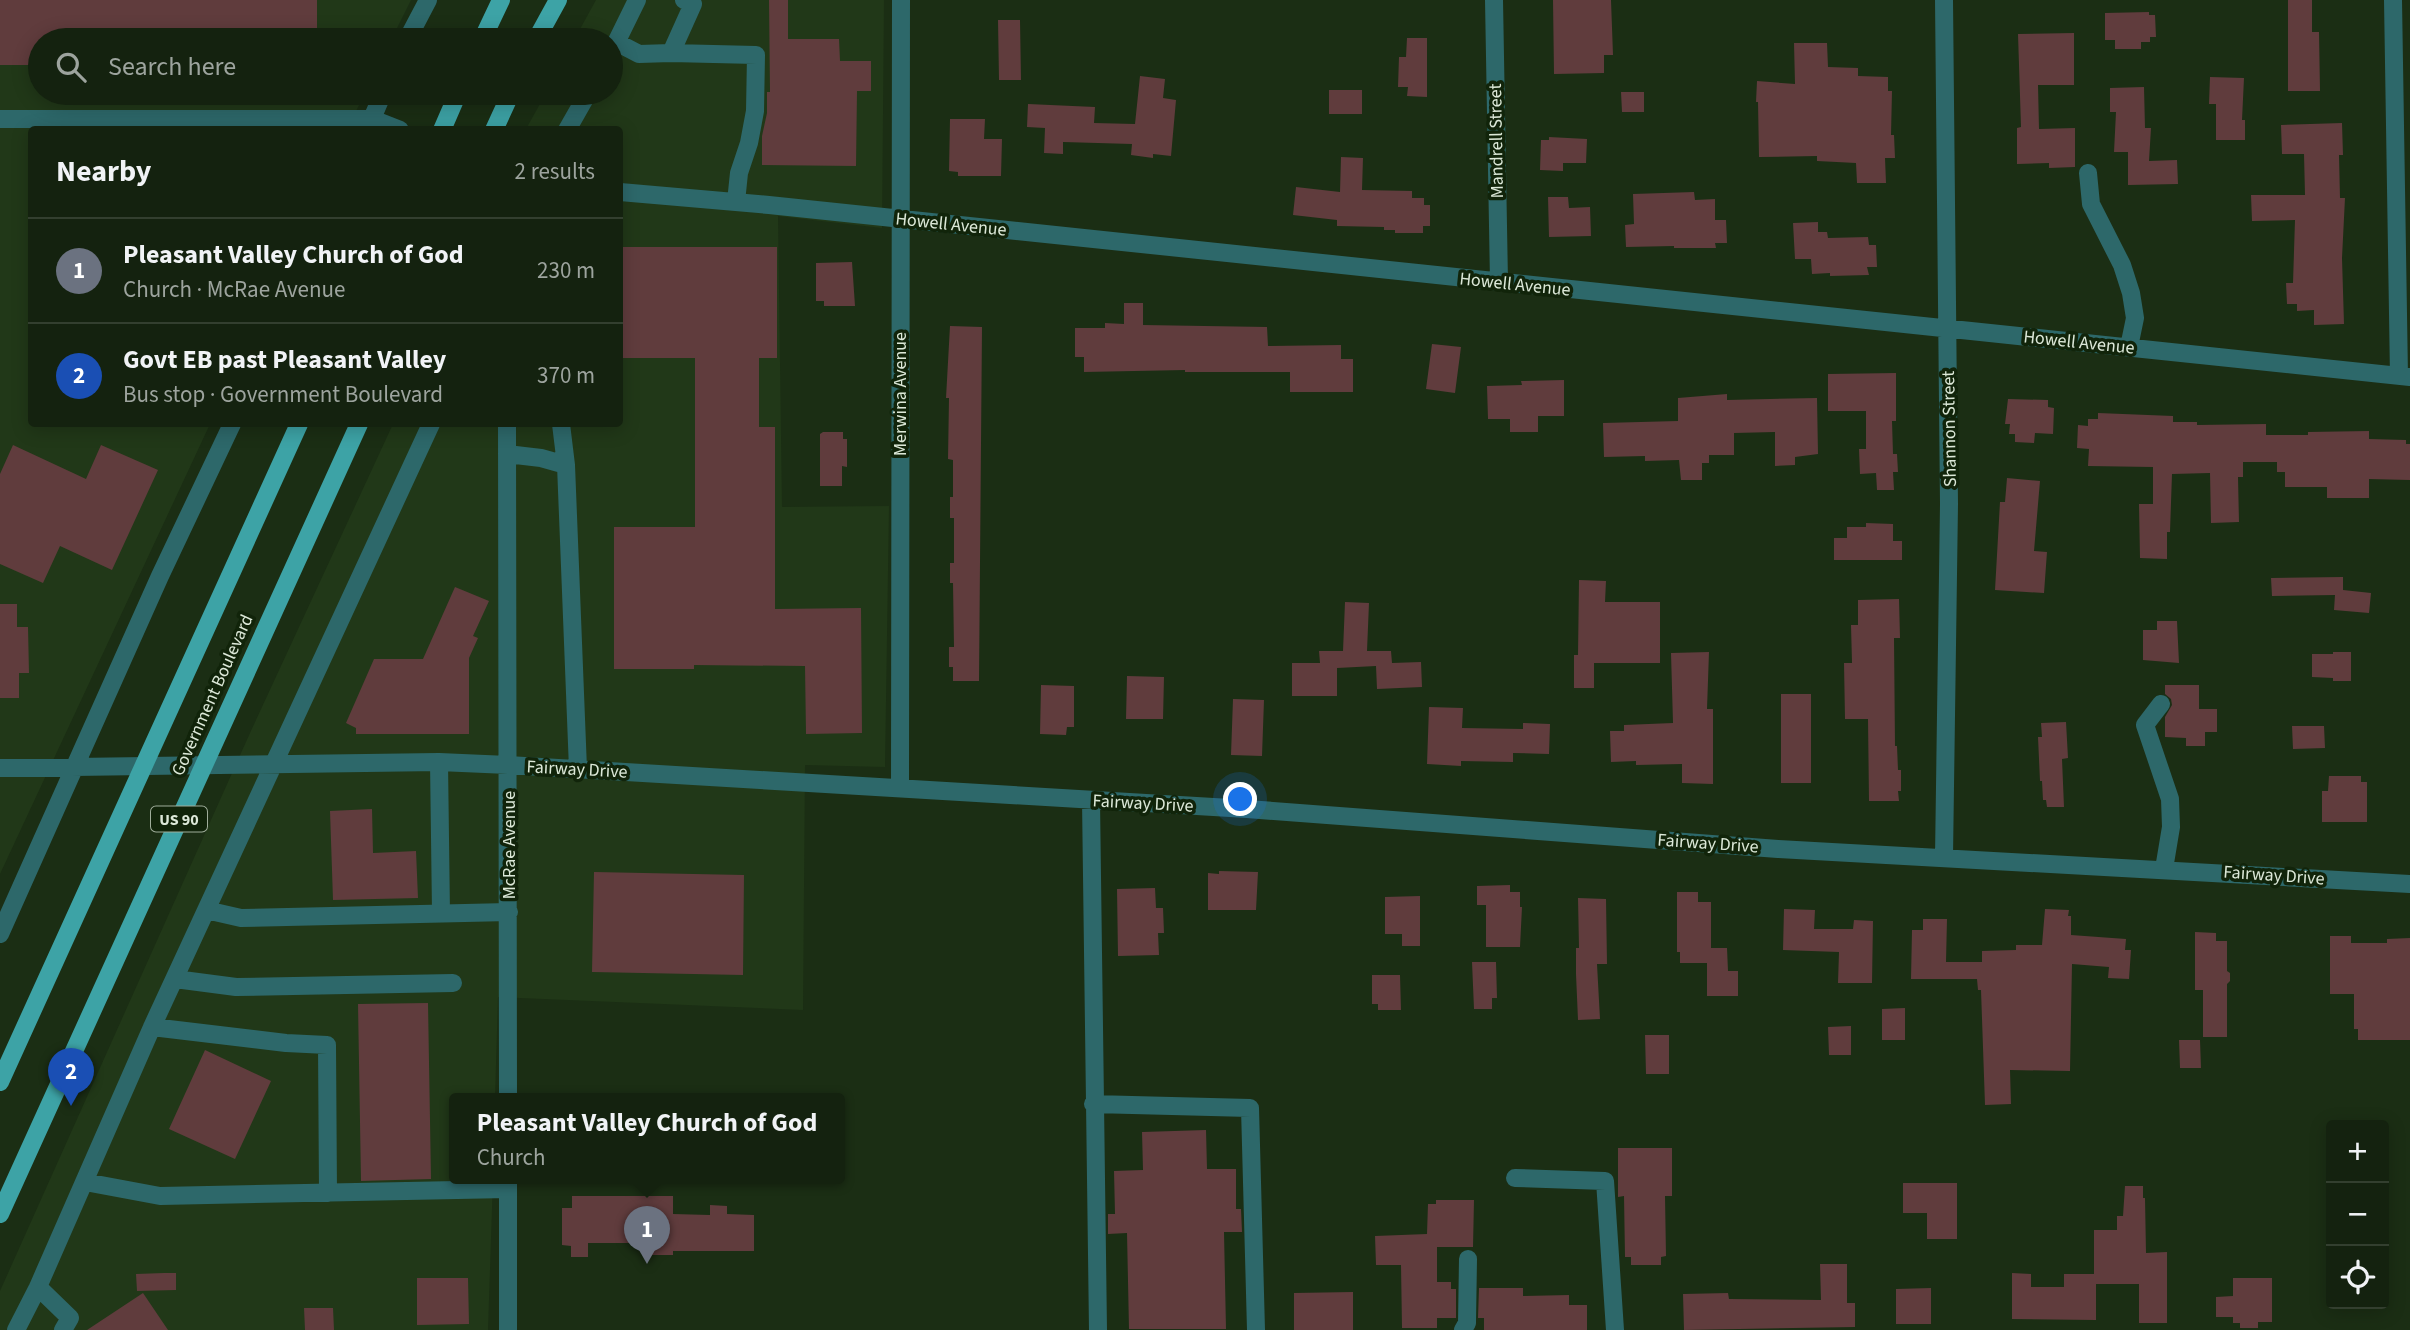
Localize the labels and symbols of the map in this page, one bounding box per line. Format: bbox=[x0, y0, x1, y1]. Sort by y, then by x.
street label: Mandrell Street bbox=[1483, 83, 1510, 199]
street label: Howell Avenue bbox=[894, 206, 1008, 243]
street label: Howell Avenue bbox=[1458, 266, 1572, 303]
street label: Howell Avenue bbox=[2022, 324, 2136, 361]
street label: Merwina Avenue bbox=[888, 332, 913, 456]
street label: Shannon Street bbox=[1936, 371, 1963, 487]
street label: Government Boulevard bbox=[166, 610, 259, 780]
street label: Fairway Drive bbox=[526, 754, 628, 785]
your location bbox=[1223, 782, 1257, 816]
street label: Fairway Drive bbox=[1092, 788, 1194, 819]
street label: McRae Avenue bbox=[497, 791, 522, 899]
road number: US 90 bbox=[151, 806, 207, 832]
street label: Fairway Drive bbox=[1657, 827, 1759, 860]
street label: Fairway Drive bbox=[2223, 859, 2325, 892]
pin: 2 bbox=[48, 1048, 94, 1106]
pin: 1 bbox=[624, 1206, 670, 1264]

